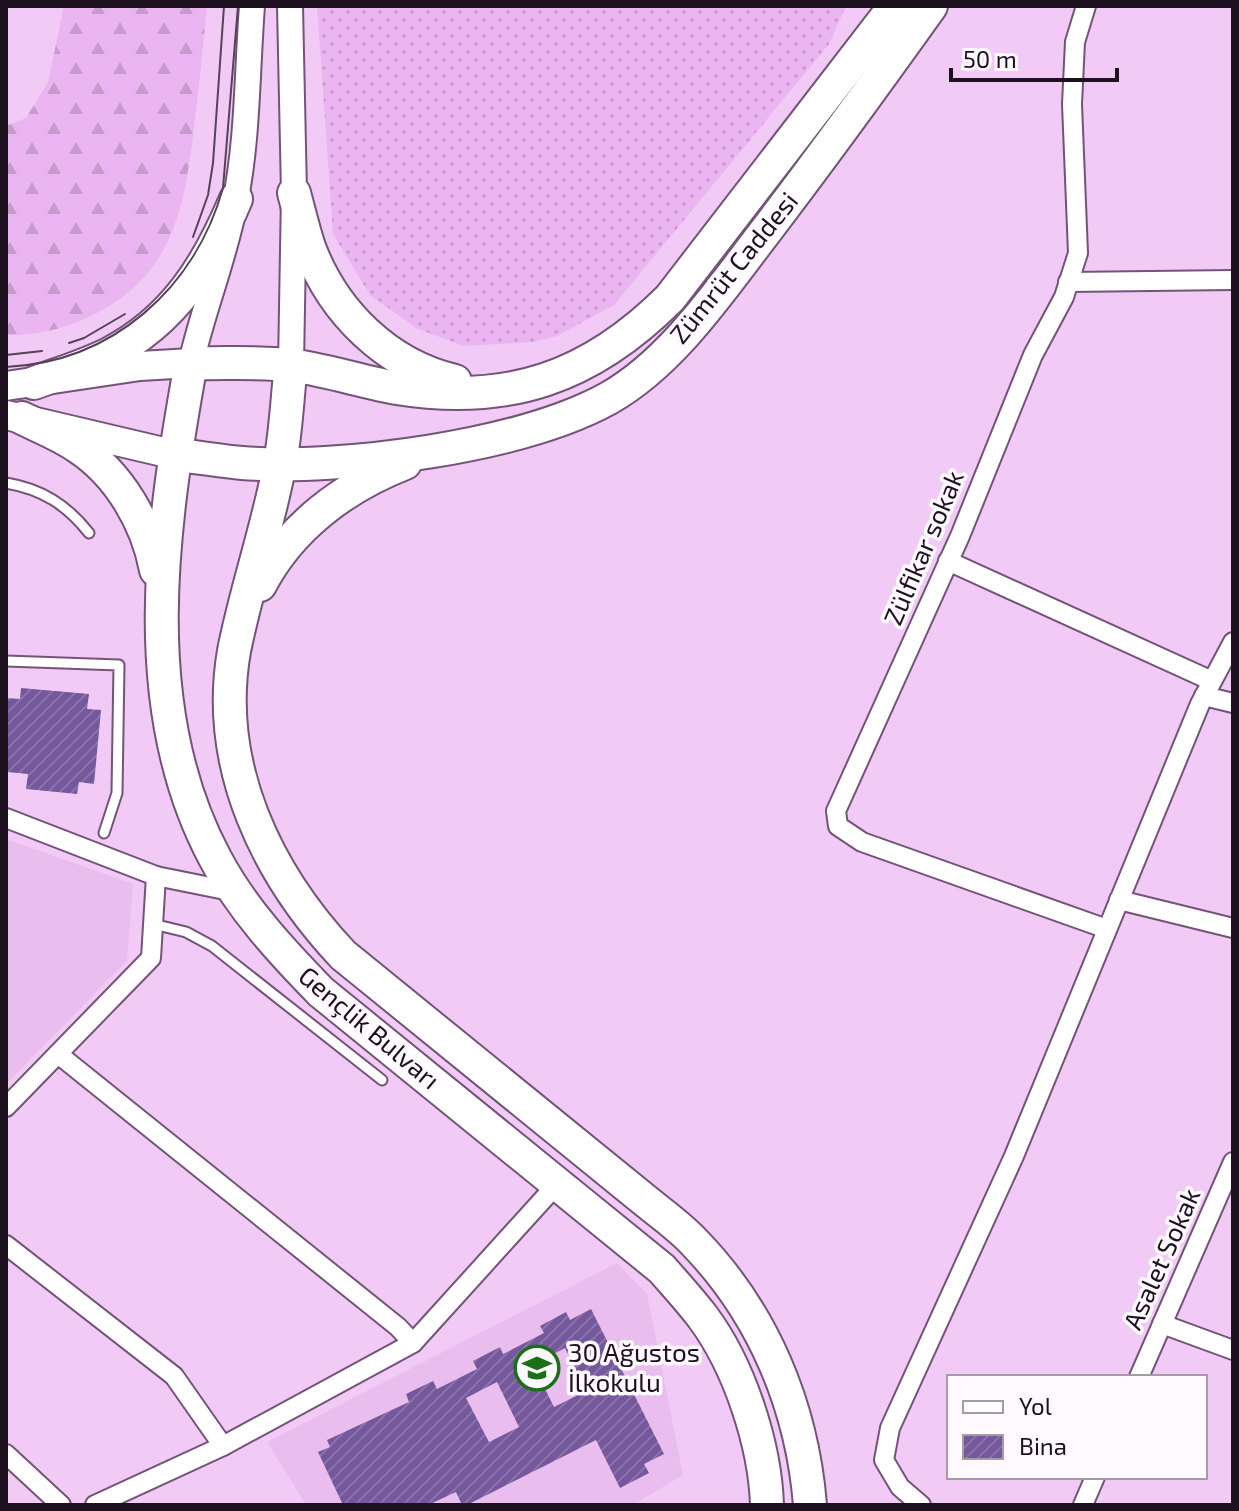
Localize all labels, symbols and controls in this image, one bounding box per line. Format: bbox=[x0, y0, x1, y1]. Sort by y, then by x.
scale bar bbox=[951, 32, 1117, 82]
text: 50 m bbox=[963, 44, 1017, 73]
street label: Zümrüt Caddesi bbox=[662, 185, 803, 349]
street label: Zülfikar sokak bbox=[876, 465, 969, 629]
street label: Gençlik Bulvarı bbox=[292, 959, 447, 1096]
street label: Asalet Sokak bbox=[1116, 1183, 1206, 1334]
place label: 30 Ağustos İlkokulu bbox=[568, 1336, 700, 1397]
school or university icon: 30 Ağustos İlkokulu bbox=[513, 1344, 561, 1392]
legend bbox=[947, 1375, 1207, 1479]
text: Yol bbox=[1019, 1391, 1052, 1420]
text: Bina bbox=[1019, 1431, 1067, 1460]

